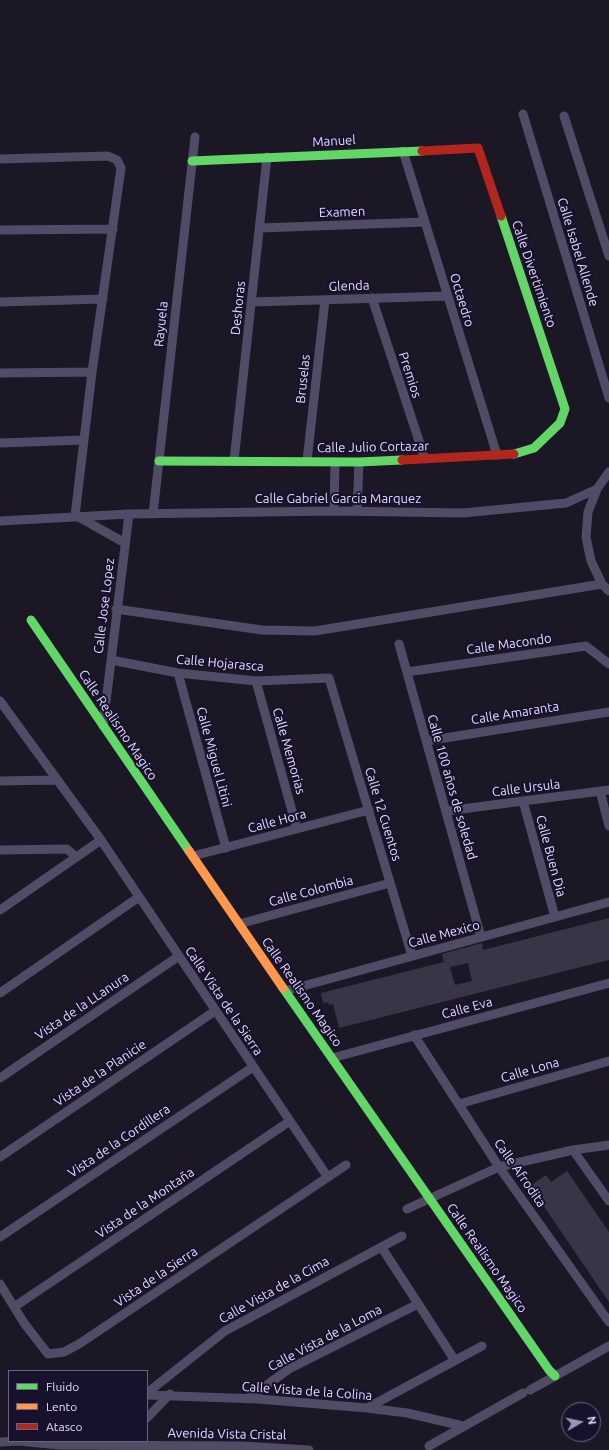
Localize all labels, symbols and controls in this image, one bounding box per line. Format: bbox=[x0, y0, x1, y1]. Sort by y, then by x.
street label: Manuel bbox=[312, 132, 356, 150]
street label: Calle Isabel Allende bbox=[554, 196, 602, 308]
street label: Examen bbox=[319, 203, 365, 221]
street label: Calle Divertimiento bbox=[508, 218, 560, 330]
street label: Octaedro bbox=[446, 271, 478, 329]
street label: Glenda bbox=[328, 277, 370, 295]
street label: Deshoras bbox=[227, 280, 249, 336]
street label: Rayuela bbox=[151, 300, 171, 348]
street label: Premios bbox=[395, 350, 425, 400]
street label: Bruselas bbox=[293, 354, 313, 404]
street label: Calle Julio Cortazar bbox=[317, 438, 429, 456]
street label: Calle Gabriel Garcia Marquez bbox=[255, 491, 421, 507]
street label: Calle Jose Lopez bbox=[90, 557, 118, 655]
street label: Calle Macondo bbox=[465, 630, 553, 658]
street label: Calle Hojarasca bbox=[175, 651, 265, 675]
street label: Calle Realismo Magico bbox=[75, 667, 161, 783]
street label: Calle Amaranta bbox=[470, 698, 560, 728]
street label: Calle Miguel Litini bbox=[193, 705, 235, 809]
street label: Calle Memorias bbox=[269, 706, 309, 796]
street label: Calle 100 años de soledad bbox=[424, 713, 480, 861]
street label: Calle 12 Cuentos bbox=[361, 765, 405, 863]
street label: Calle Ursula bbox=[491, 776, 561, 800]
street label: Calle Hora bbox=[246, 806, 308, 836]
street label: Calle Buen Dia bbox=[533, 813, 569, 899]
street label: Calle Colombia bbox=[267, 872, 355, 910]
street label: Calle Mexico bbox=[407, 917, 481, 951]
street label: Calle Realismo Magico bbox=[258, 934, 346, 1050]
street label: Calle Vista de la Sierra bbox=[182, 943, 266, 1059]
street label: Vista de la LLanura bbox=[32, 969, 132, 1043]
street label: Calle Eva bbox=[440, 994, 494, 1022]
street label: Vista de la Planicie bbox=[51, 1036, 149, 1110]
street label: Calle Lona bbox=[499, 1054, 561, 1086]
street label: Vista de la Cordillera bbox=[65, 1101, 173, 1181]
street label: Calle Afrodita bbox=[491, 1136, 549, 1210]
street label: Vista de la Montaña bbox=[93, 1164, 197, 1242]
street label: Calle Realismo Magico bbox=[443, 1200, 531, 1316]
street label: Vista de la Sierra bbox=[112, 1243, 200, 1311]
street label: Calle Vista de la Cima bbox=[216, 1253, 332, 1327]
street label: Calle Vista de la Loma bbox=[265, 1301, 385, 1375]
legend bbox=[8, 1370, 148, 1442]
street label: Calle Vista de la Colina bbox=[241, 1379, 373, 1403]
text: Fluido bbox=[46, 1380, 79, 1393]
text: Lento bbox=[46, 1400, 77, 1413]
north arrow bbox=[561, 1402, 601, 1442]
text: N bbox=[585, 1415, 598, 1425]
text: Atasco bbox=[46, 1420, 82, 1433]
street label: Avenida Vista Cristal bbox=[168, 1425, 286, 1443]

